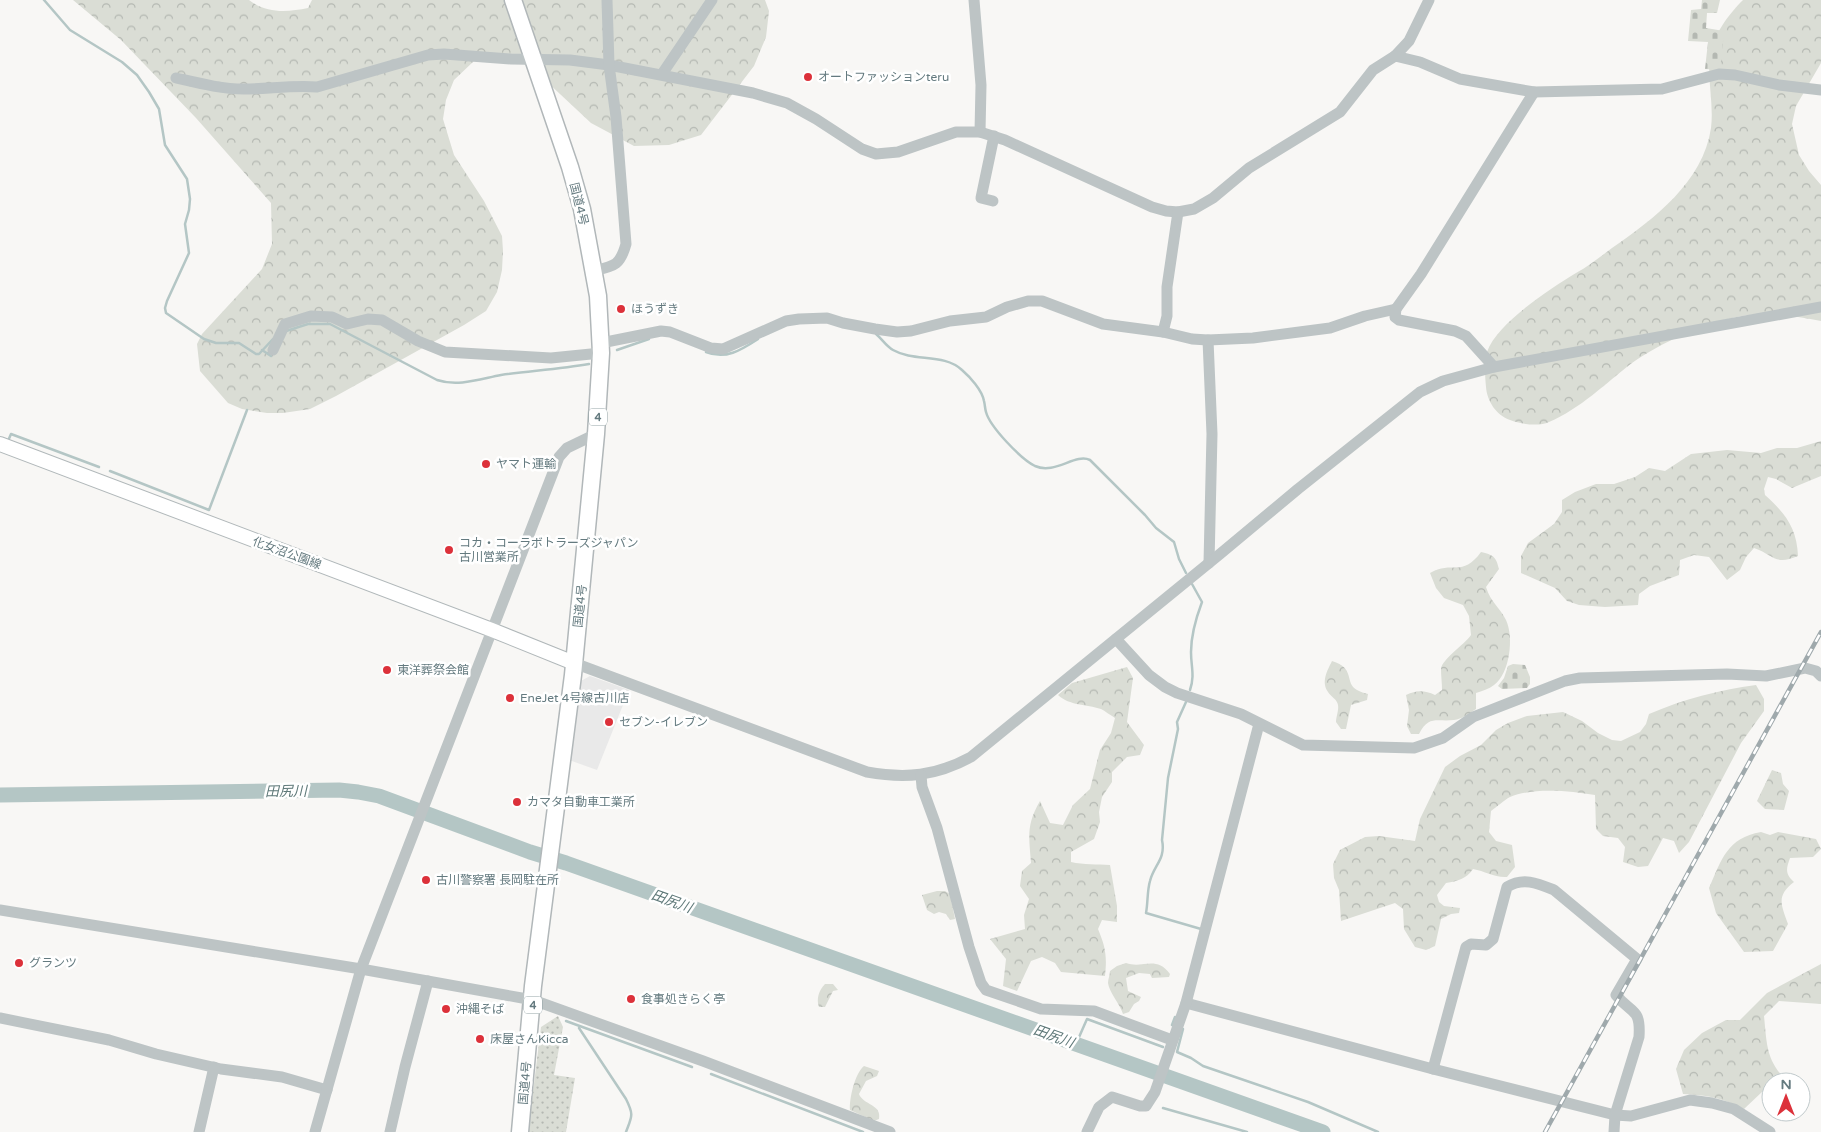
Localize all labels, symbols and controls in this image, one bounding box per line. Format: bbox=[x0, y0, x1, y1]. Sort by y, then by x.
place label: オートファッションteru bbox=[818, 70, 949, 84]
marker: オートファッションteru bbox=[802, 71, 814, 83]
street label: 国道4号 bbox=[567, 181, 591, 227]
place label: ほうずき bbox=[631, 302, 679, 316]
marker: ほうずき bbox=[615, 303, 627, 315]
road number: 4 bbox=[589, 408, 607, 426]
place label: ヤマト運輸 bbox=[496, 457, 556, 471]
marker: ヤマト運輸 bbox=[480, 458, 492, 470]
street label: 化女沼公園線 bbox=[251, 534, 323, 572]
place label: コカ・コーラボトラーズジャパン 古川営業所 bbox=[459, 536, 638, 564]
marker: コカ・コーラボトラーズジャパン 古川営業所 bbox=[443, 544, 455, 556]
street label: 国道4号 bbox=[571, 584, 589, 628]
place label: 東洋葬祭会館 bbox=[397, 663, 469, 677]
marker: 東洋葬祭会館 bbox=[381, 664, 393, 676]
place label: EneJet 4号線古川店 bbox=[520, 691, 629, 705]
marker: EneJet 4号線古川店 bbox=[504, 692, 516, 704]
place label: セブン-イレブン bbox=[619, 715, 708, 729]
marker: セブン-イレブン bbox=[603, 716, 615, 728]
water label: 田尻川 bbox=[265, 783, 309, 800]
place label: カマタ自動車工業所 bbox=[527, 795, 635, 809]
marker: カマタ自動車工業所 bbox=[511, 796, 523, 808]
place label: 古川警察署 長岡駐在所 bbox=[436, 873, 559, 887]
marker: 古川警察署 長岡駐在所 bbox=[420, 874, 432, 886]
water label: 田尻川 bbox=[649, 886, 696, 917]
place label: グランツ bbox=[29, 956, 77, 970]
marker: グランツ bbox=[13, 957, 25, 969]
place label: 食事処きらく亭 bbox=[641, 992, 725, 1006]
marker: 食事処きらく亭 bbox=[625, 993, 637, 1005]
road number: 4 bbox=[524, 996, 542, 1014]
place label: 沖縄そば bbox=[456, 1002, 504, 1016]
marker: 沖縄そば bbox=[440, 1003, 452, 1015]
water label: 田尻川 bbox=[1031, 1021, 1078, 1052]
place label: 床屋さんKicca bbox=[490, 1032, 569, 1046]
marker: 床屋さんKicca bbox=[474, 1033, 486, 1045]
street label: 国道4号 bbox=[516, 1061, 534, 1105]
north arrow bbox=[1761, 1072, 1811, 1122]
text: N bbox=[1780, 1076, 1792, 1093]

